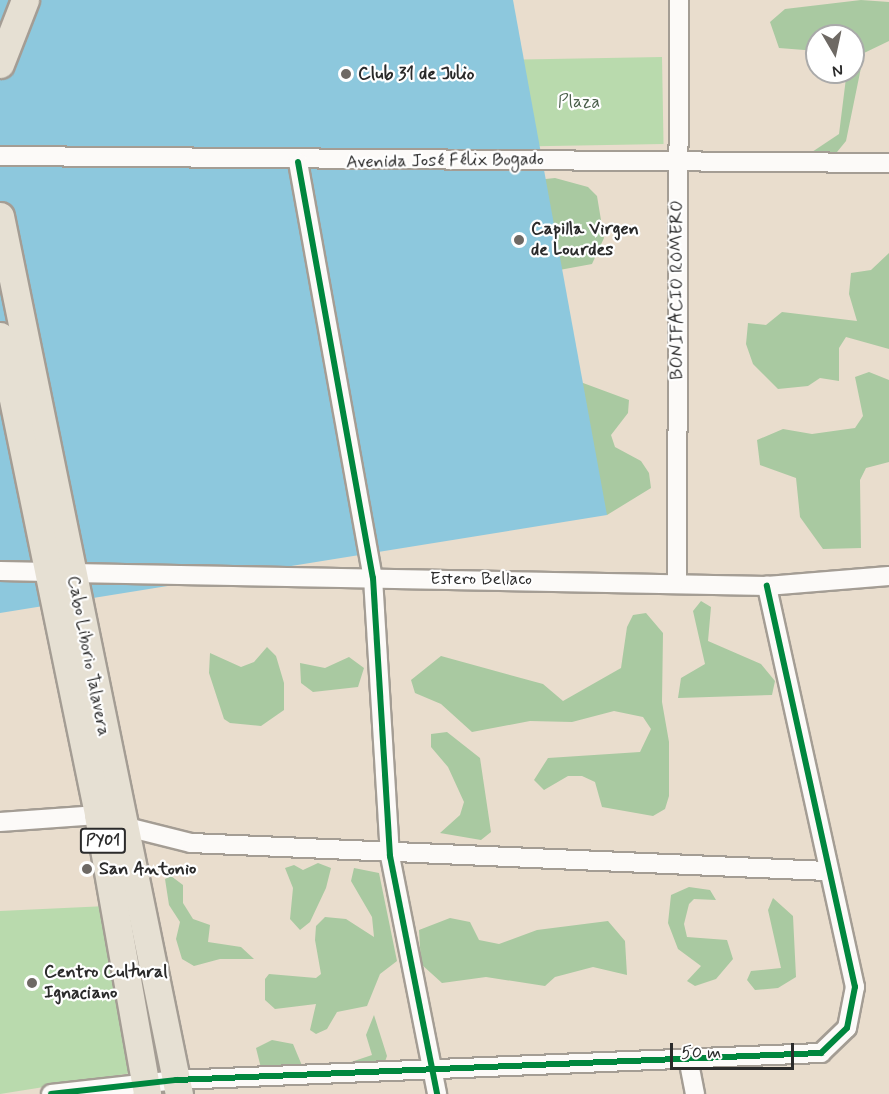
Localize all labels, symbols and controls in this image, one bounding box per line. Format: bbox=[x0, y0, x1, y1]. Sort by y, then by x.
north arrow bbox=[805, 24, 865, 84]
text: N bbox=[831, 59, 844, 82]
place label: Club 31 de Julio bbox=[358, 63, 478, 85]
marker: Club 31 de Julio bbox=[339, 67, 353, 81]
park label: Plaza bbox=[558, 91, 600, 113]
street label: Avenida José Félix Bogado bbox=[345, 148, 545, 174]
street label: BONIFACIO ROMERO bbox=[666, 199, 688, 381]
place label: Capilla Virgen de Lourdes bbox=[531, 219, 638, 262]
marker: Capilla Virgen de Lourdes bbox=[512, 233, 526, 247]
street label: Estero Bellaco bbox=[430, 568, 532, 590]
street label: Cabo Liborio Talavera bbox=[62, 572, 114, 740]
road number: PY01 bbox=[79, 828, 127, 854]
place label: San Antonio bbox=[99, 858, 193, 880]
marker: San Antonio bbox=[80, 862, 94, 876]
place label: Centro Cultural Ignaciano bbox=[44, 962, 168, 1004]
marker: Centro Cultural Ignaciano bbox=[25, 976, 39, 990]
scale bar bbox=[673, 1031, 798, 1069]
text: 50 m bbox=[681, 1041, 721, 1065]

